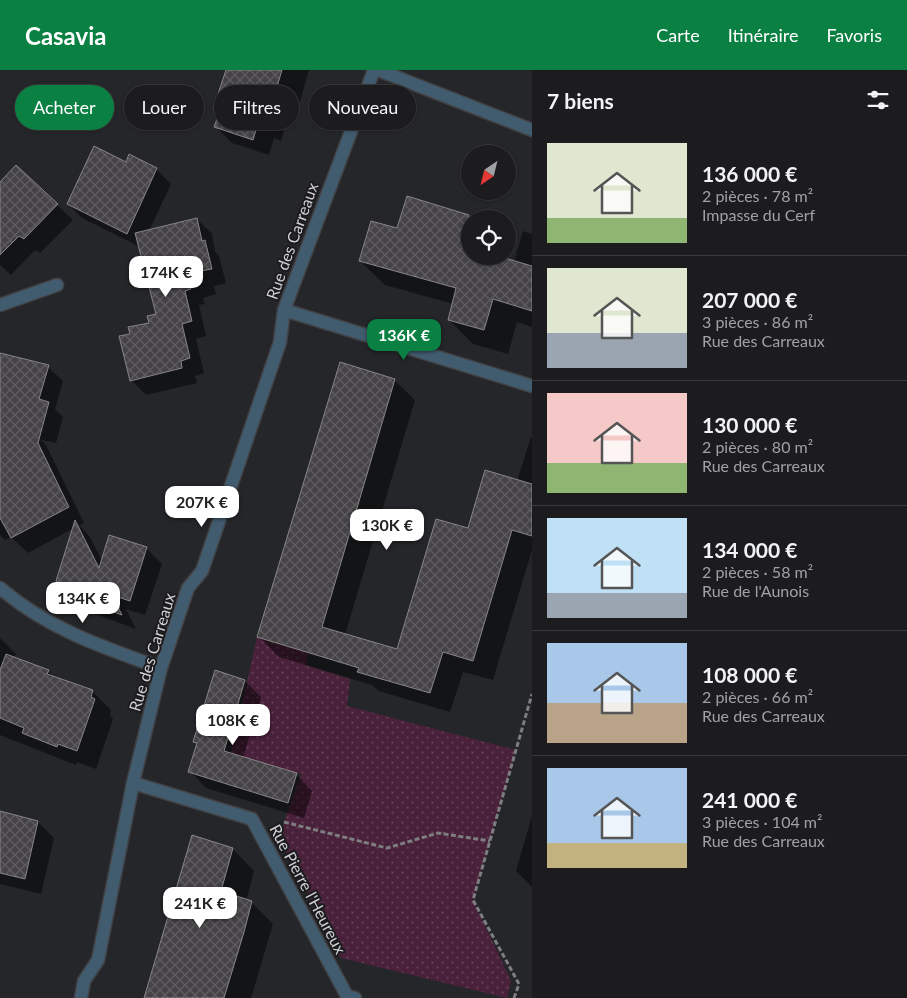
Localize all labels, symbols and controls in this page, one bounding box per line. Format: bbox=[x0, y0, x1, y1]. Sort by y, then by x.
text: Casavia bbox=[25, 21, 106, 50]
text: Carte bbox=[656, 24, 700, 46]
text: Itinéraire bbox=[728, 24, 798, 46]
text: Favoris bbox=[826, 24, 882, 46]
chip: Acheter bbox=[15, 85, 114, 130]
chip: Louer bbox=[124, 85, 204, 130]
chip: Filtres bbox=[214, 85, 299, 130]
chip: Nouveau bbox=[309, 85, 416, 130]
icon: filters bbox=[864, 86, 892, 114]
text: 7 biens bbox=[547, 88, 614, 113]
north arrow bbox=[461, 145, 516, 200]
map controls bbox=[461, 145, 516, 265]
text: 136 000 € bbox=[702, 161, 797, 186]
icon: home bbox=[587, 163, 647, 223]
street label: Rue des Carreaux bbox=[262, 180, 321, 302]
text: 2 pièces · 78 m² bbox=[702, 186, 813, 205]
text: Impasse du Cerf bbox=[702, 205, 815, 224]
button: locate bbox=[461, 210, 516, 265]
pin: 174K € bbox=[125, 256, 207, 298]
text: 174K € bbox=[140, 262, 192, 281]
text: 207 000 € bbox=[702, 287, 797, 312]
icon: home bbox=[587, 288, 647, 348]
text: 3 pièces · 86 m² bbox=[702, 312, 813, 331]
pin: 136K € bbox=[363, 318, 445, 361]
text: 136K € bbox=[378, 325, 430, 344]
text: Rue des Carreaux bbox=[702, 331, 825, 350]
text: 130 000 € bbox=[702, 412, 797, 437]
icon: home bbox=[587, 413, 647, 473]
text: 2 pièces · 80 m² bbox=[702, 437, 813, 456]
text: Rue des Carreaux bbox=[702, 456, 825, 475]
pin: 207K € bbox=[161, 486, 243, 528]
text: 207K € bbox=[176, 492, 228, 511]
pin: 130K € bbox=[346, 508, 428, 551]
text: 130K € bbox=[361, 515, 413, 534]
text: 134 000 € bbox=[702, 537, 797, 562]
icon: home bbox=[587, 538, 647, 598]
text: 2 pièces · 58 m² bbox=[702, 562, 813, 581]
text: Rue de l'Aunois bbox=[702, 581, 809, 600]
pin: 134K € bbox=[42, 582, 124, 624]
text: 134K € bbox=[57, 588, 109, 607]
street label: Rue des Carreaux bbox=[124, 590, 179, 713]
text: 108 000 € bbox=[702, 662, 797, 687]
icon: home bbox=[587, 663, 647, 723]
text: 2 pièces · 66 m² bbox=[702, 687, 813, 706]
pin: 108K € bbox=[192, 704, 274, 746]
text: Rue des Carreaux bbox=[702, 706, 825, 725]
text: 108K € bbox=[207, 710, 259, 729]
text: 241 000 € bbox=[702, 787, 797, 812]
icon: home bbox=[587, 788, 647, 848]
text: 3 pièces · 104 m² bbox=[702, 812, 822, 831]
street label: Rue Pierre l'Heureux bbox=[266, 821, 351, 957]
text: Rue des Carreaux bbox=[702, 831, 825, 850]
pin: 241K € bbox=[159, 886, 241, 929]
text: 241K € bbox=[174, 893, 226, 912]

